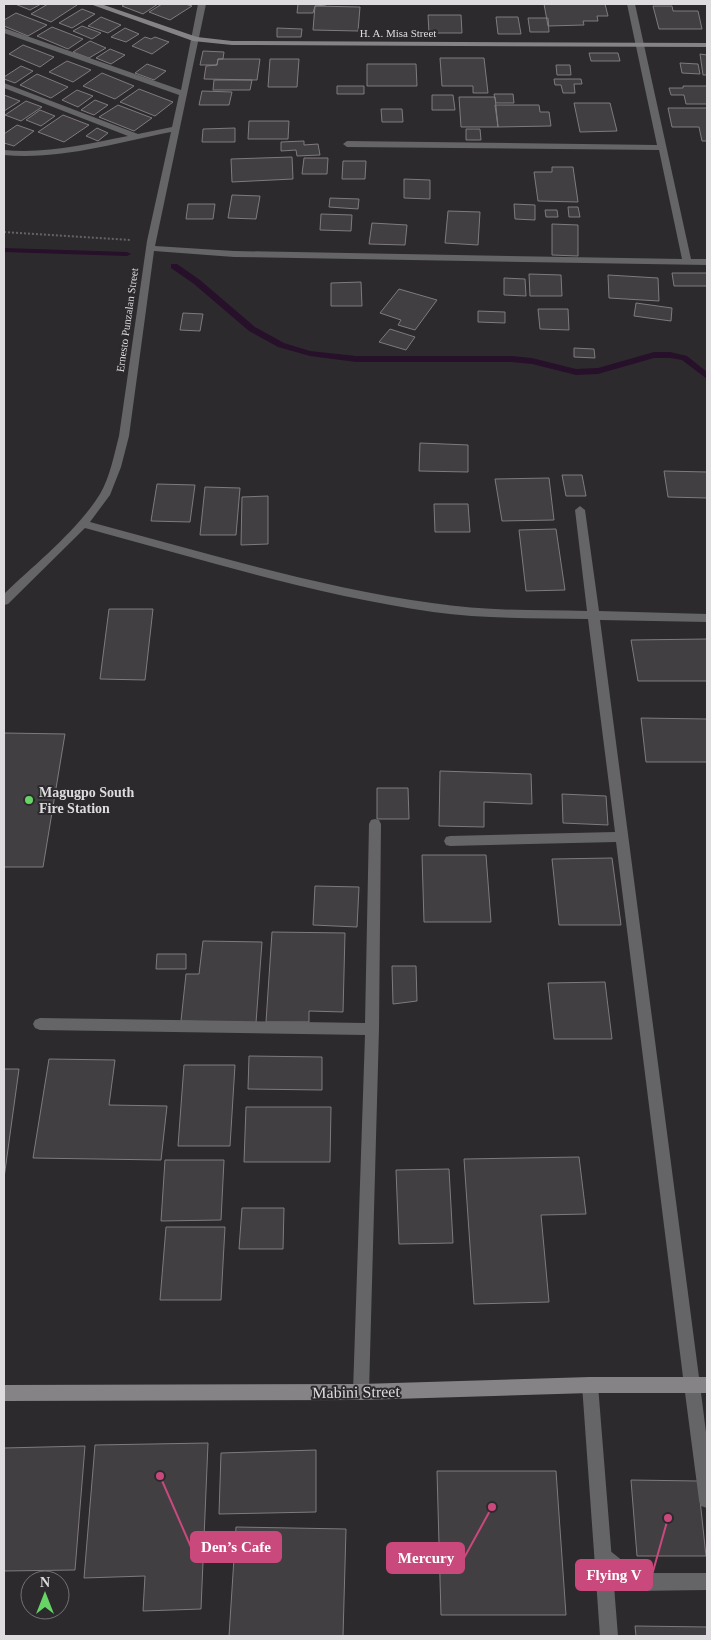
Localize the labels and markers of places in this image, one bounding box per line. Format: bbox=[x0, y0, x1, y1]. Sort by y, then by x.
place label: Magugpo South Fire Station bbox=[39, 785, 135, 816]
marker: Magugpo South Fire Station bbox=[23, 794, 35, 806]
callout: Den’s Cafe bbox=[191, 1532, 281, 1562]
callout: Mercury bbox=[387, 1543, 464, 1573]
callout: Flying V bbox=[576, 1560, 652, 1590]

